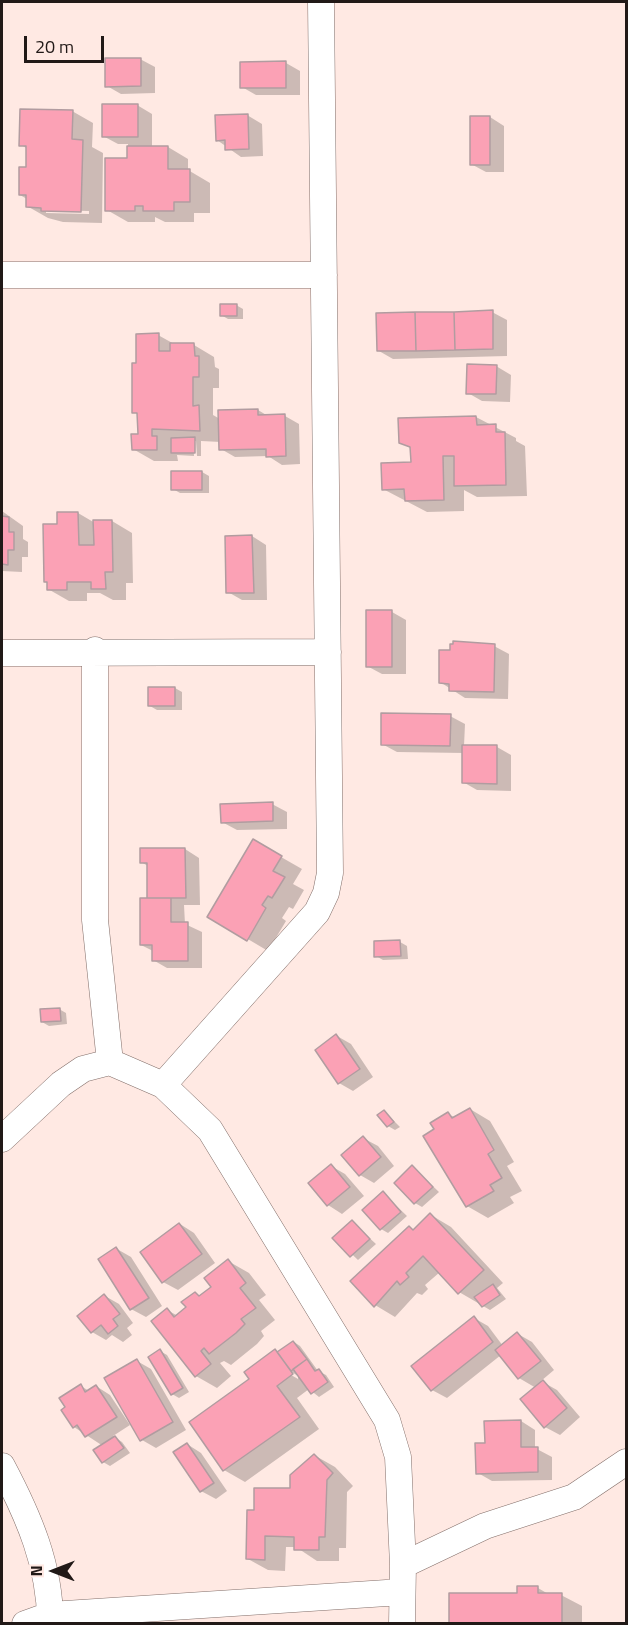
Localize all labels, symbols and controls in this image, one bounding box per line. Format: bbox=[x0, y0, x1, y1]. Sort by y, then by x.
scale bar bbox=[27, 24, 106, 62]
text: 20 m bbox=[35, 33, 74, 60]
north arrow bbox=[24, 1541, 84, 1601]
text: N bbox=[24, 1565, 48, 1577]

